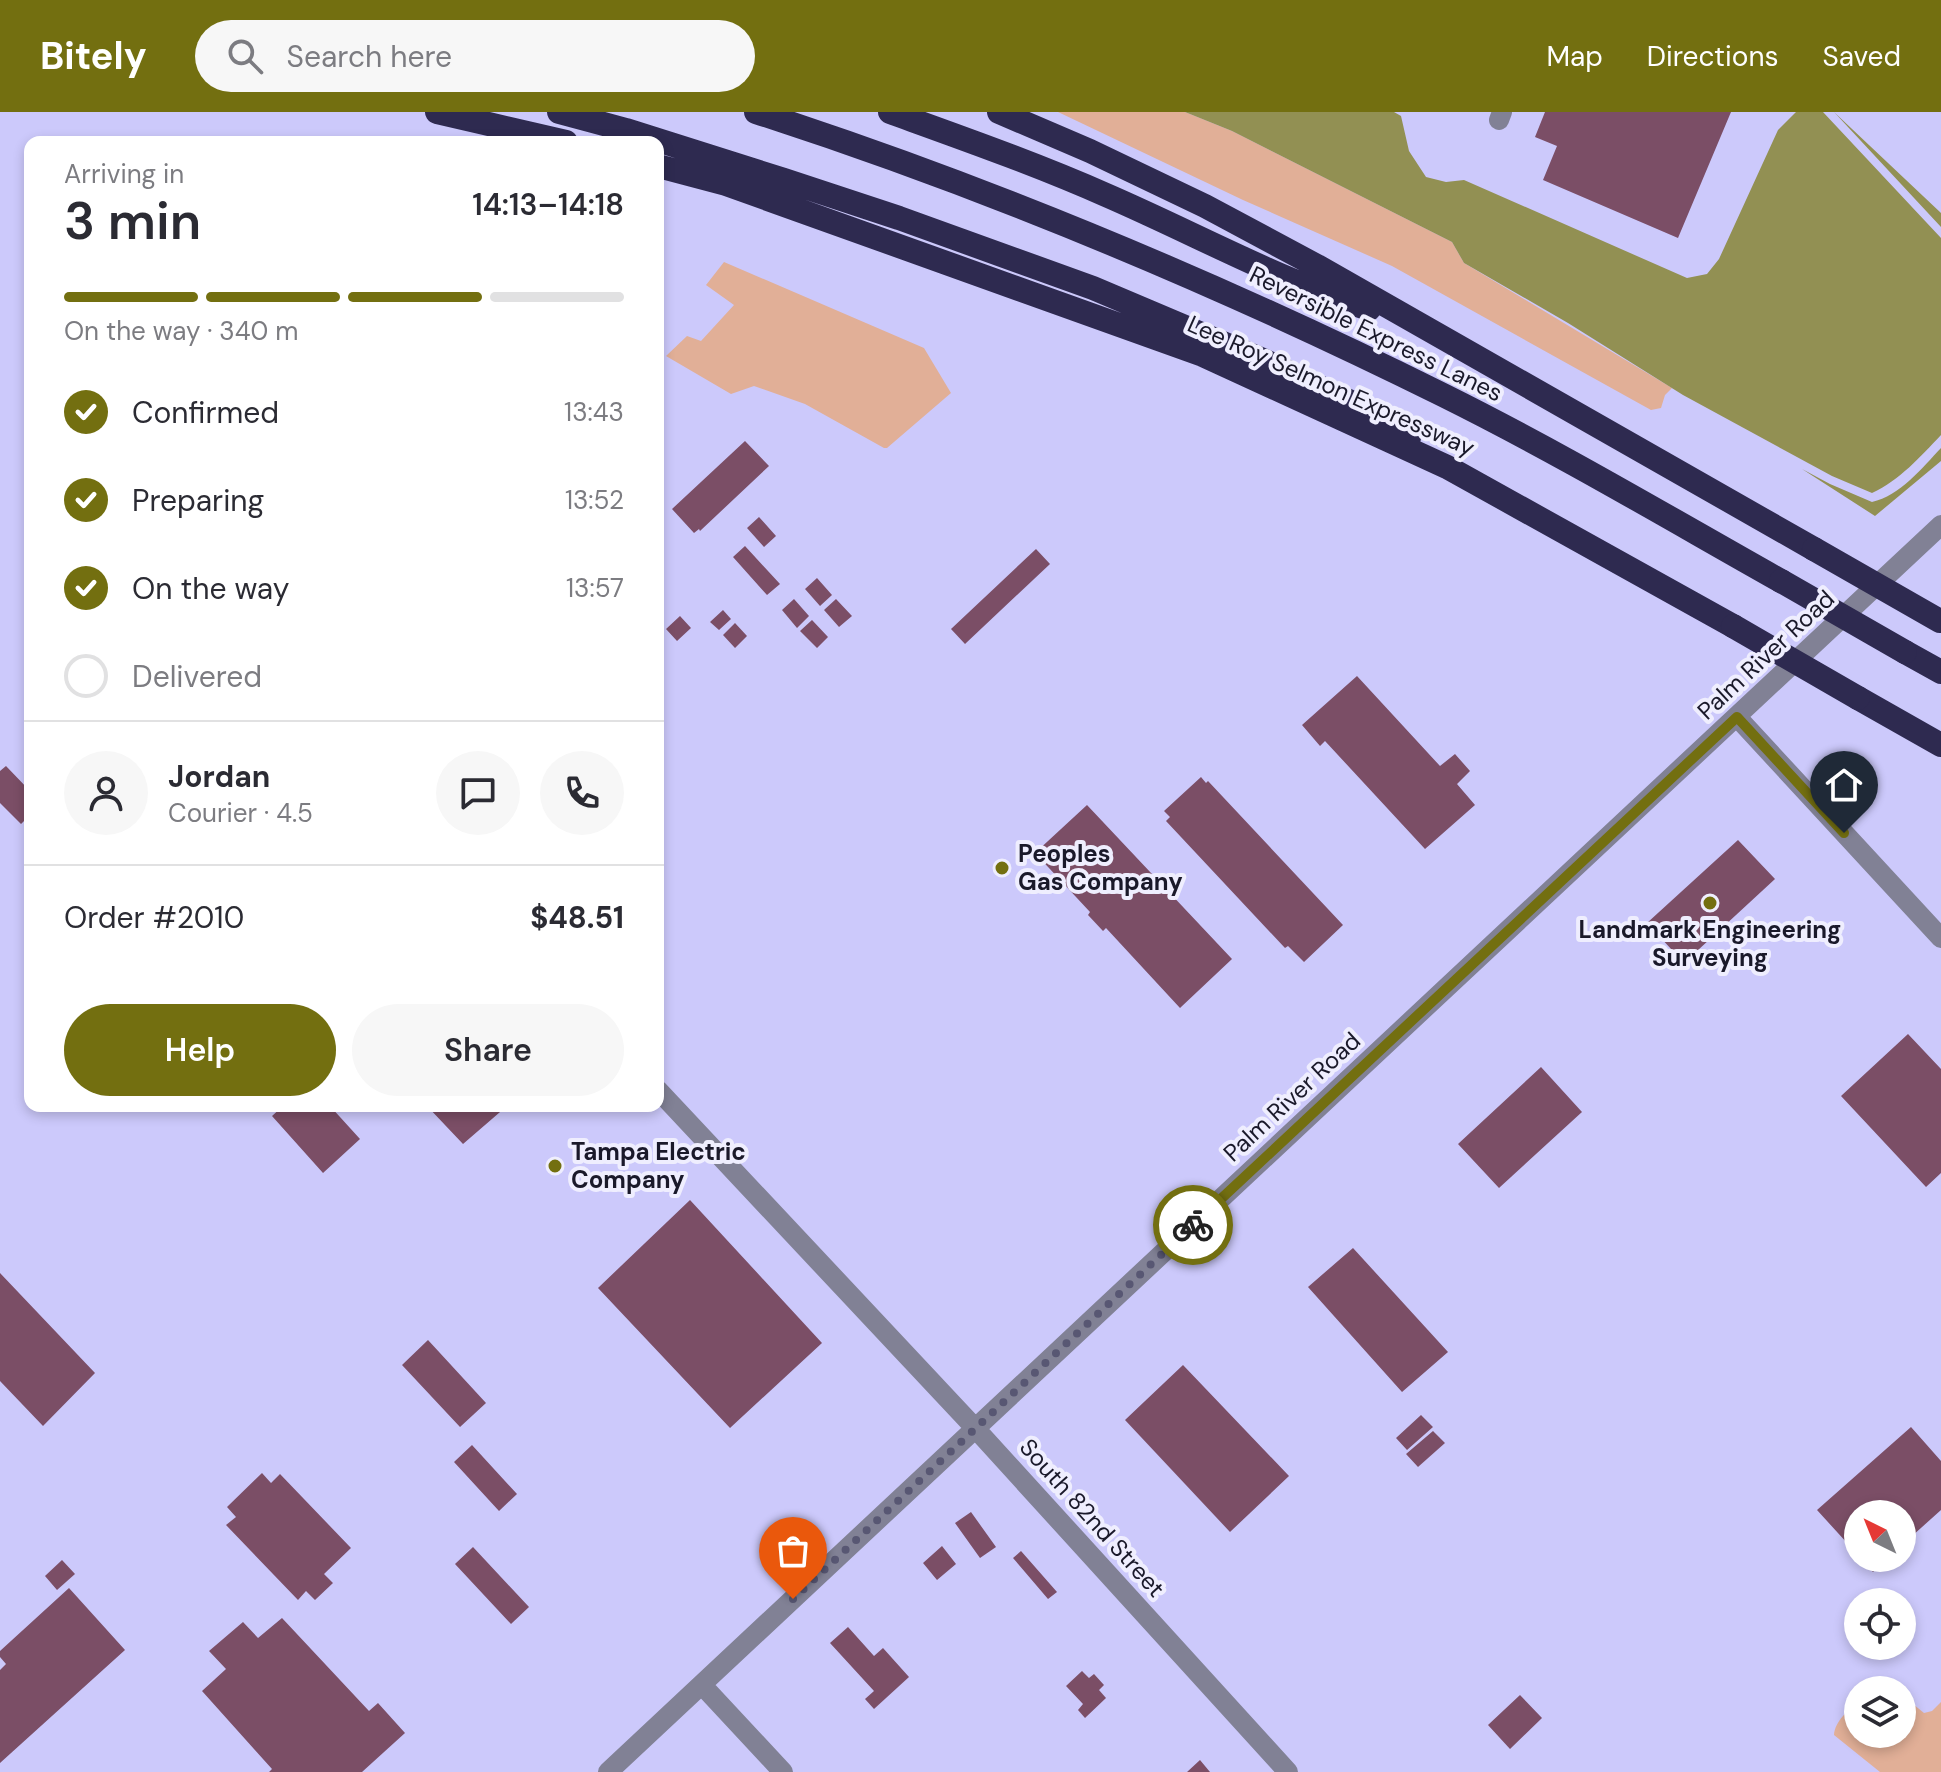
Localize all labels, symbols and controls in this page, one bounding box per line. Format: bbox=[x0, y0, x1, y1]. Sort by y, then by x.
search box bbox=[195, 20, 755, 92]
text: Bitely bbox=[40, 31, 147, 81]
icon: search bbox=[223, 34, 267, 78]
text: Search here bbox=[287, 37, 452, 76]
text: Map bbox=[1546, 38, 1603, 75]
text: Directions bbox=[1647, 38, 1779, 75]
text: Saved bbox=[1823, 38, 1901, 75]
text: Arriving in bbox=[64, 157, 184, 191]
text: 14:13–14:18 bbox=[472, 185, 624, 224]
text: 3 min bbox=[64, 187, 201, 255]
street label: Reversible Express Lanes bbox=[1245, 259, 1508, 408]
street label: Lee Roy Selmon Expressway bbox=[1183, 308, 1480, 463]
text: On the way · 340 m bbox=[64, 314, 298, 348]
icon: check bbox=[64, 390, 108, 434]
text: Confirmed bbox=[132, 393, 279, 432]
text: 13:43 bbox=[564, 395, 624, 429]
icon: check bbox=[64, 478, 108, 522]
text: Preparing bbox=[132, 481, 264, 520]
text: 13:52 bbox=[565, 483, 624, 517]
icon: check bbox=[64, 566, 108, 610]
text: On the way bbox=[132, 569, 289, 608]
text: 13:57 bbox=[566, 571, 624, 605]
street label: Palm River Road bbox=[1691, 583, 1841, 726]
text: Delivered bbox=[132, 657, 262, 696]
button: person bbox=[64, 751, 148, 835]
button: chat bbox=[436, 751, 520, 835]
button: phone bbox=[540, 751, 624, 835]
pin bbox=[1810, 751, 1878, 833]
text: Jordan bbox=[168, 757, 270, 796]
icon: home bbox=[1822, 763, 1866, 807]
text: Courier · 4.5 bbox=[168, 796, 313, 830]
place label: Peoples Gas Company bbox=[1018, 838, 1183, 897]
marker: Peoples Gas Company bbox=[993, 859, 1011, 877]
marker: Landmark Engineering Surveying bbox=[1701, 894, 1719, 912]
text: Order #2010 bbox=[64, 898, 244, 937]
text: $48.51 bbox=[530, 898, 624, 937]
place label: Landmark Engineering Surveying bbox=[1579, 914, 1841, 973]
button: Help bbox=[64, 1004, 336, 1096]
button: Share bbox=[352, 1004, 624, 1096]
street label: Palm River Road bbox=[1217, 1025, 1367, 1168]
place label: Tampa Electric Company bbox=[571, 1136, 746, 1195]
marker: Tampa Electric Company bbox=[546, 1157, 564, 1175]
courier bbox=[1153, 1185, 1233, 1265]
icon: bike bbox=[1171, 1203, 1215, 1247]
street label: South 82nd Street bbox=[1013, 1432, 1172, 1603]
north arrow bbox=[1844, 1500, 1916, 1572]
map controls bbox=[1844, 1500, 1916, 1748]
pin bbox=[759, 1517, 827, 1599]
icon: bag bbox=[771, 1529, 815, 1573]
button: locate bbox=[1844, 1588, 1916, 1660]
button: layers bbox=[1844, 1676, 1916, 1748]

